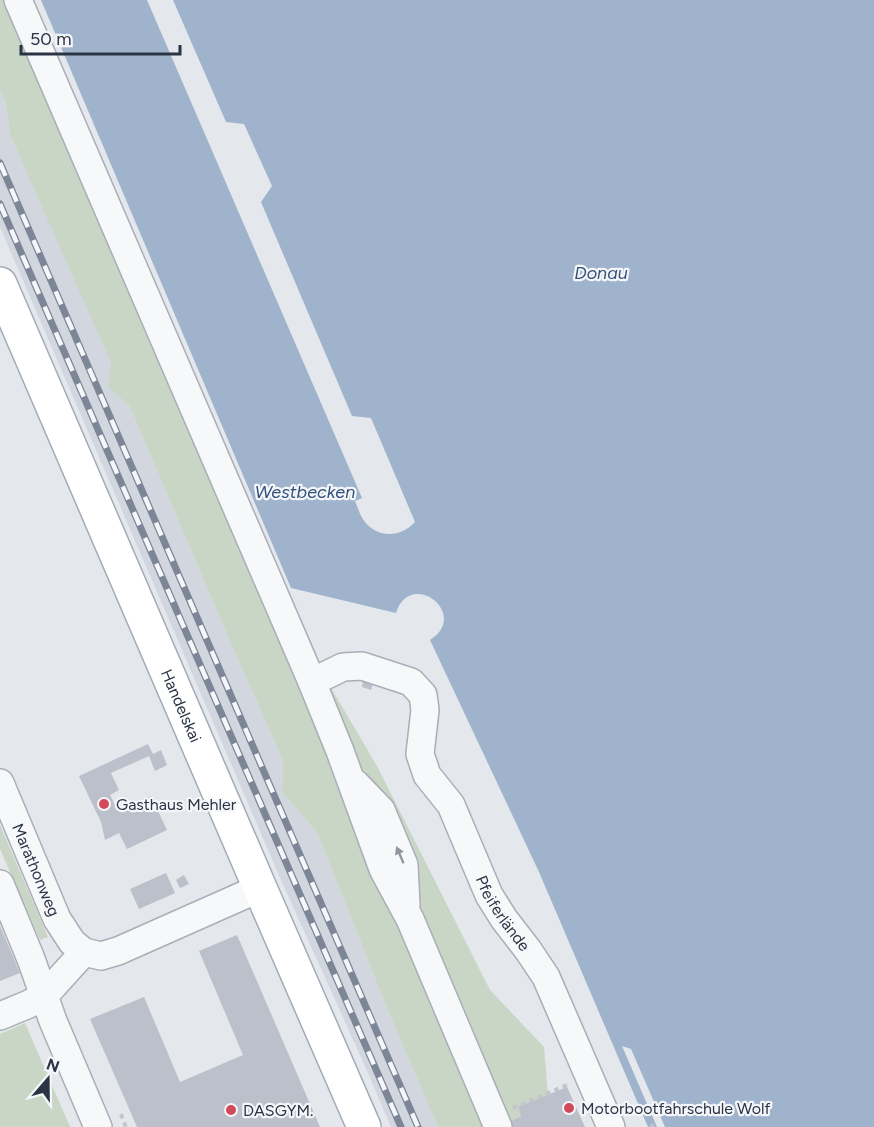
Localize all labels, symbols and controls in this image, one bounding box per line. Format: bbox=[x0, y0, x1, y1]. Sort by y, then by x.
scale bar bbox=[21, 18, 180, 56]
text: 50 m bbox=[30, 28, 72, 50]
water label: Donau bbox=[574, 262, 628, 284]
water label: Westbecken bbox=[255, 481, 355, 503]
street label: Handelskai bbox=[157, 666, 206, 745]
place label: Gasthaus Mehler bbox=[116, 795, 237, 814]
marker: Gasthaus Mehler bbox=[97, 797, 111, 811]
street label: Marathonweg bbox=[8, 820, 64, 919]
one-way arrow bbox=[395, 845, 405, 863]
street label: Pfeiferlände bbox=[472, 872, 535, 955]
north arrow bbox=[18, 1049, 78, 1109]
text: N bbox=[44, 1054, 62, 1076]
place label: Motorbootfahrschule Wolf bbox=[581, 1099, 771, 1118]
place label: DASGYM. bbox=[243, 1101, 313, 1120]
marker: Motorbootfahrschule Wolf bbox=[562, 1101, 576, 1115]
marker: DASGYM. bbox=[224, 1103, 238, 1117]

